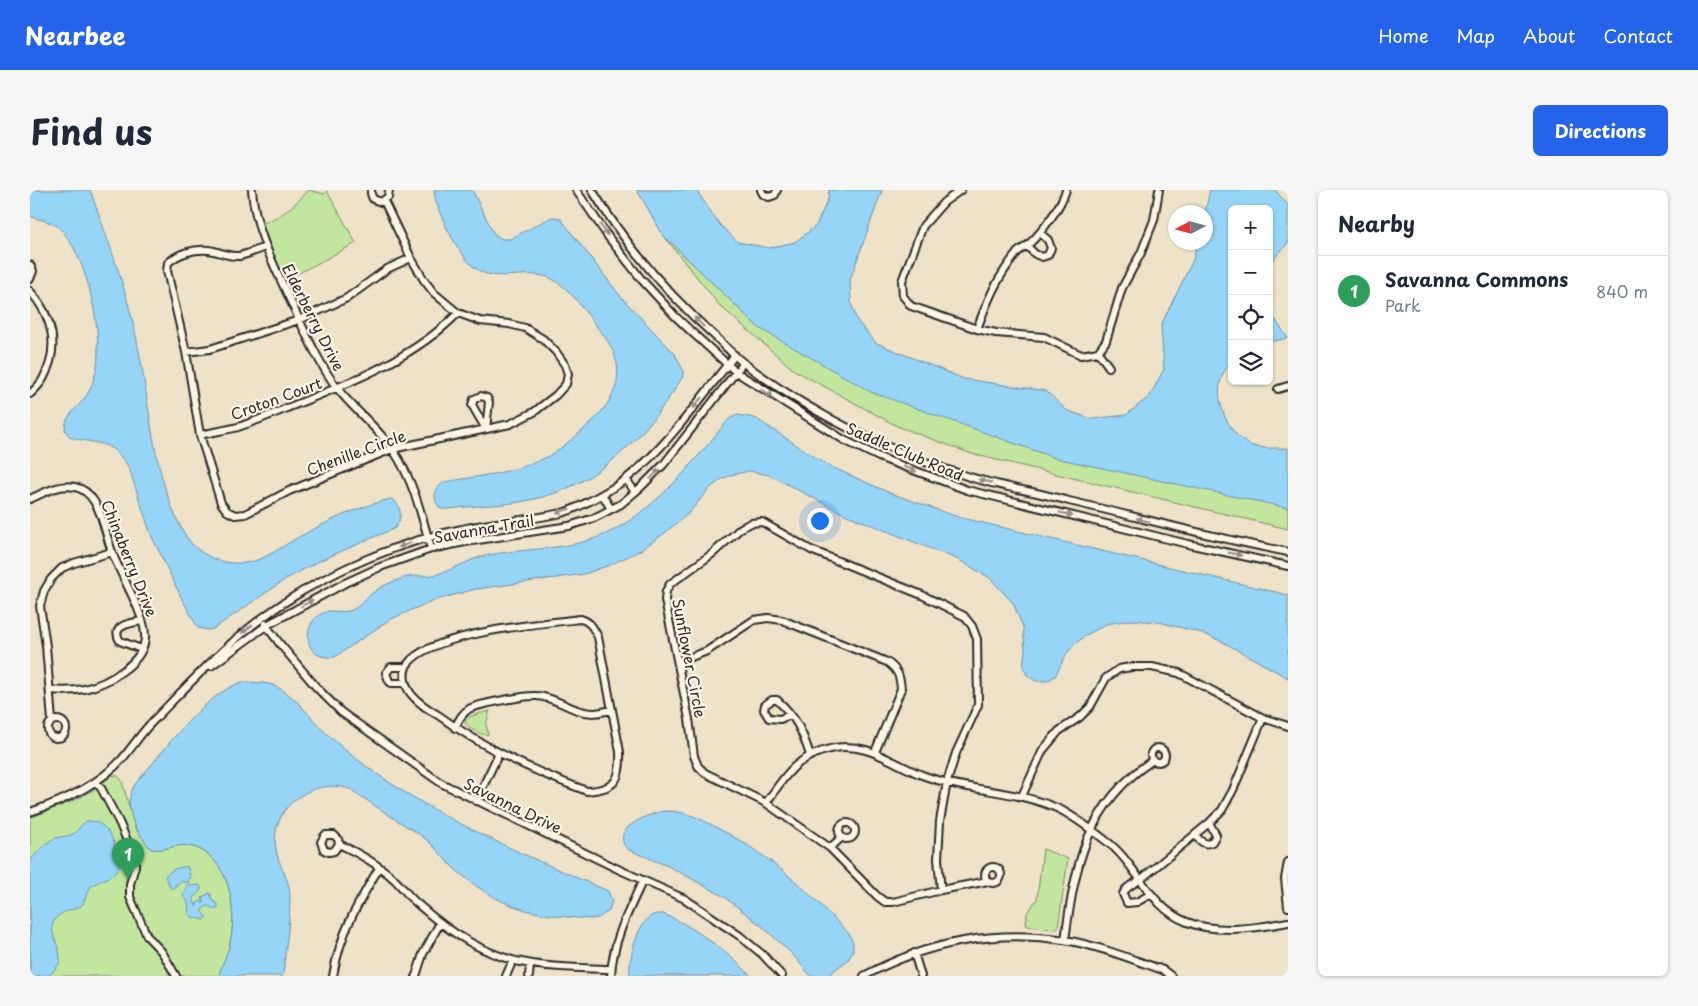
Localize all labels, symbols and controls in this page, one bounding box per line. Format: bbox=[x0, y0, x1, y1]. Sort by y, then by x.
text: Nearbee bbox=[25, 17, 126, 53]
text: Home bbox=[1378, 22, 1428, 49]
text: Map bbox=[1456, 22, 1495, 49]
text: About bbox=[1523, 22, 1575, 49]
text: Contact bbox=[1603, 22, 1673, 49]
text: Find us bbox=[30, 104, 152, 157]
button: Directions bbox=[1533, 105, 1668, 156]
north arrow bbox=[1168, 205, 1213, 250]
map controls bbox=[1228, 205, 1273, 385]
button: + bbox=[1228, 205, 1273, 250]
text: Nearby bbox=[1338, 207, 1415, 239]
one-way arrow bbox=[599, 223, 609, 237]
button: − bbox=[1228, 250, 1273, 295]
street label: Elderberry Drive bbox=[277, 259, 351, 375]
text: Savanna Commons bbox=[1385, 265, 1568, 293]
text: 1 bbox=[1350, 279, 1358, 303]
text: 840 m bbox=[1596, 279, 1648, 303]
text: Park bbox=[1385, 293, 1421, 317]
button: locate bbox=[1228, 295, 1273, 340]
one-way arrow bbox=[693, 317, 705, 329]
button: layers bbox=[1228, 340, 1273, 385]
street label: Croton Court bbox=[227, 371, 325, 425]
one-way arrow bbox=[760, 388, 774, 397]
one-way arrow bbox=[691, 396, 702, 409]
street label: Saddle Club Road bbox=[843, 416, 967, 486]
street label: Chenille Circle bbox=[303, 423, 409, 481]
one-way arrow bbox=[903, 465, 918, 473]
one-way arrow bbox=[649, 468, 661, 480]
one-way arrow bbox=[978, 477, 993, 485]
street label: Chinaberry Drive bbox=[96, 496, 164, 620]
street label: Savanna Trail bbox=[432, 508, 536, 548]
one-way arrow bbox=[556, 508, 571, 516]
your location bbox=[807, 508, 833, 534]
one-way arrow bbox=[1058, 510, 1073, 518]
one-way arrow bbox=[1135, 515, 1150, 523]
one-way arrow bbox=[397, 541, 412, 549]
one-way arrow bbox=[1228, 550, 1243, 558]
street label: Sunflower Circle bbox=[667, 596, 713, 720]
one-way arrow bbox=[300, 599, 314, 608]
one-way arrow bbox=[240, 624, 254, 634]
street label: Savanna Drive bbox=[460, 771, 566, 839]
pin: 1 bbox=[112, 838, 144, 879]

